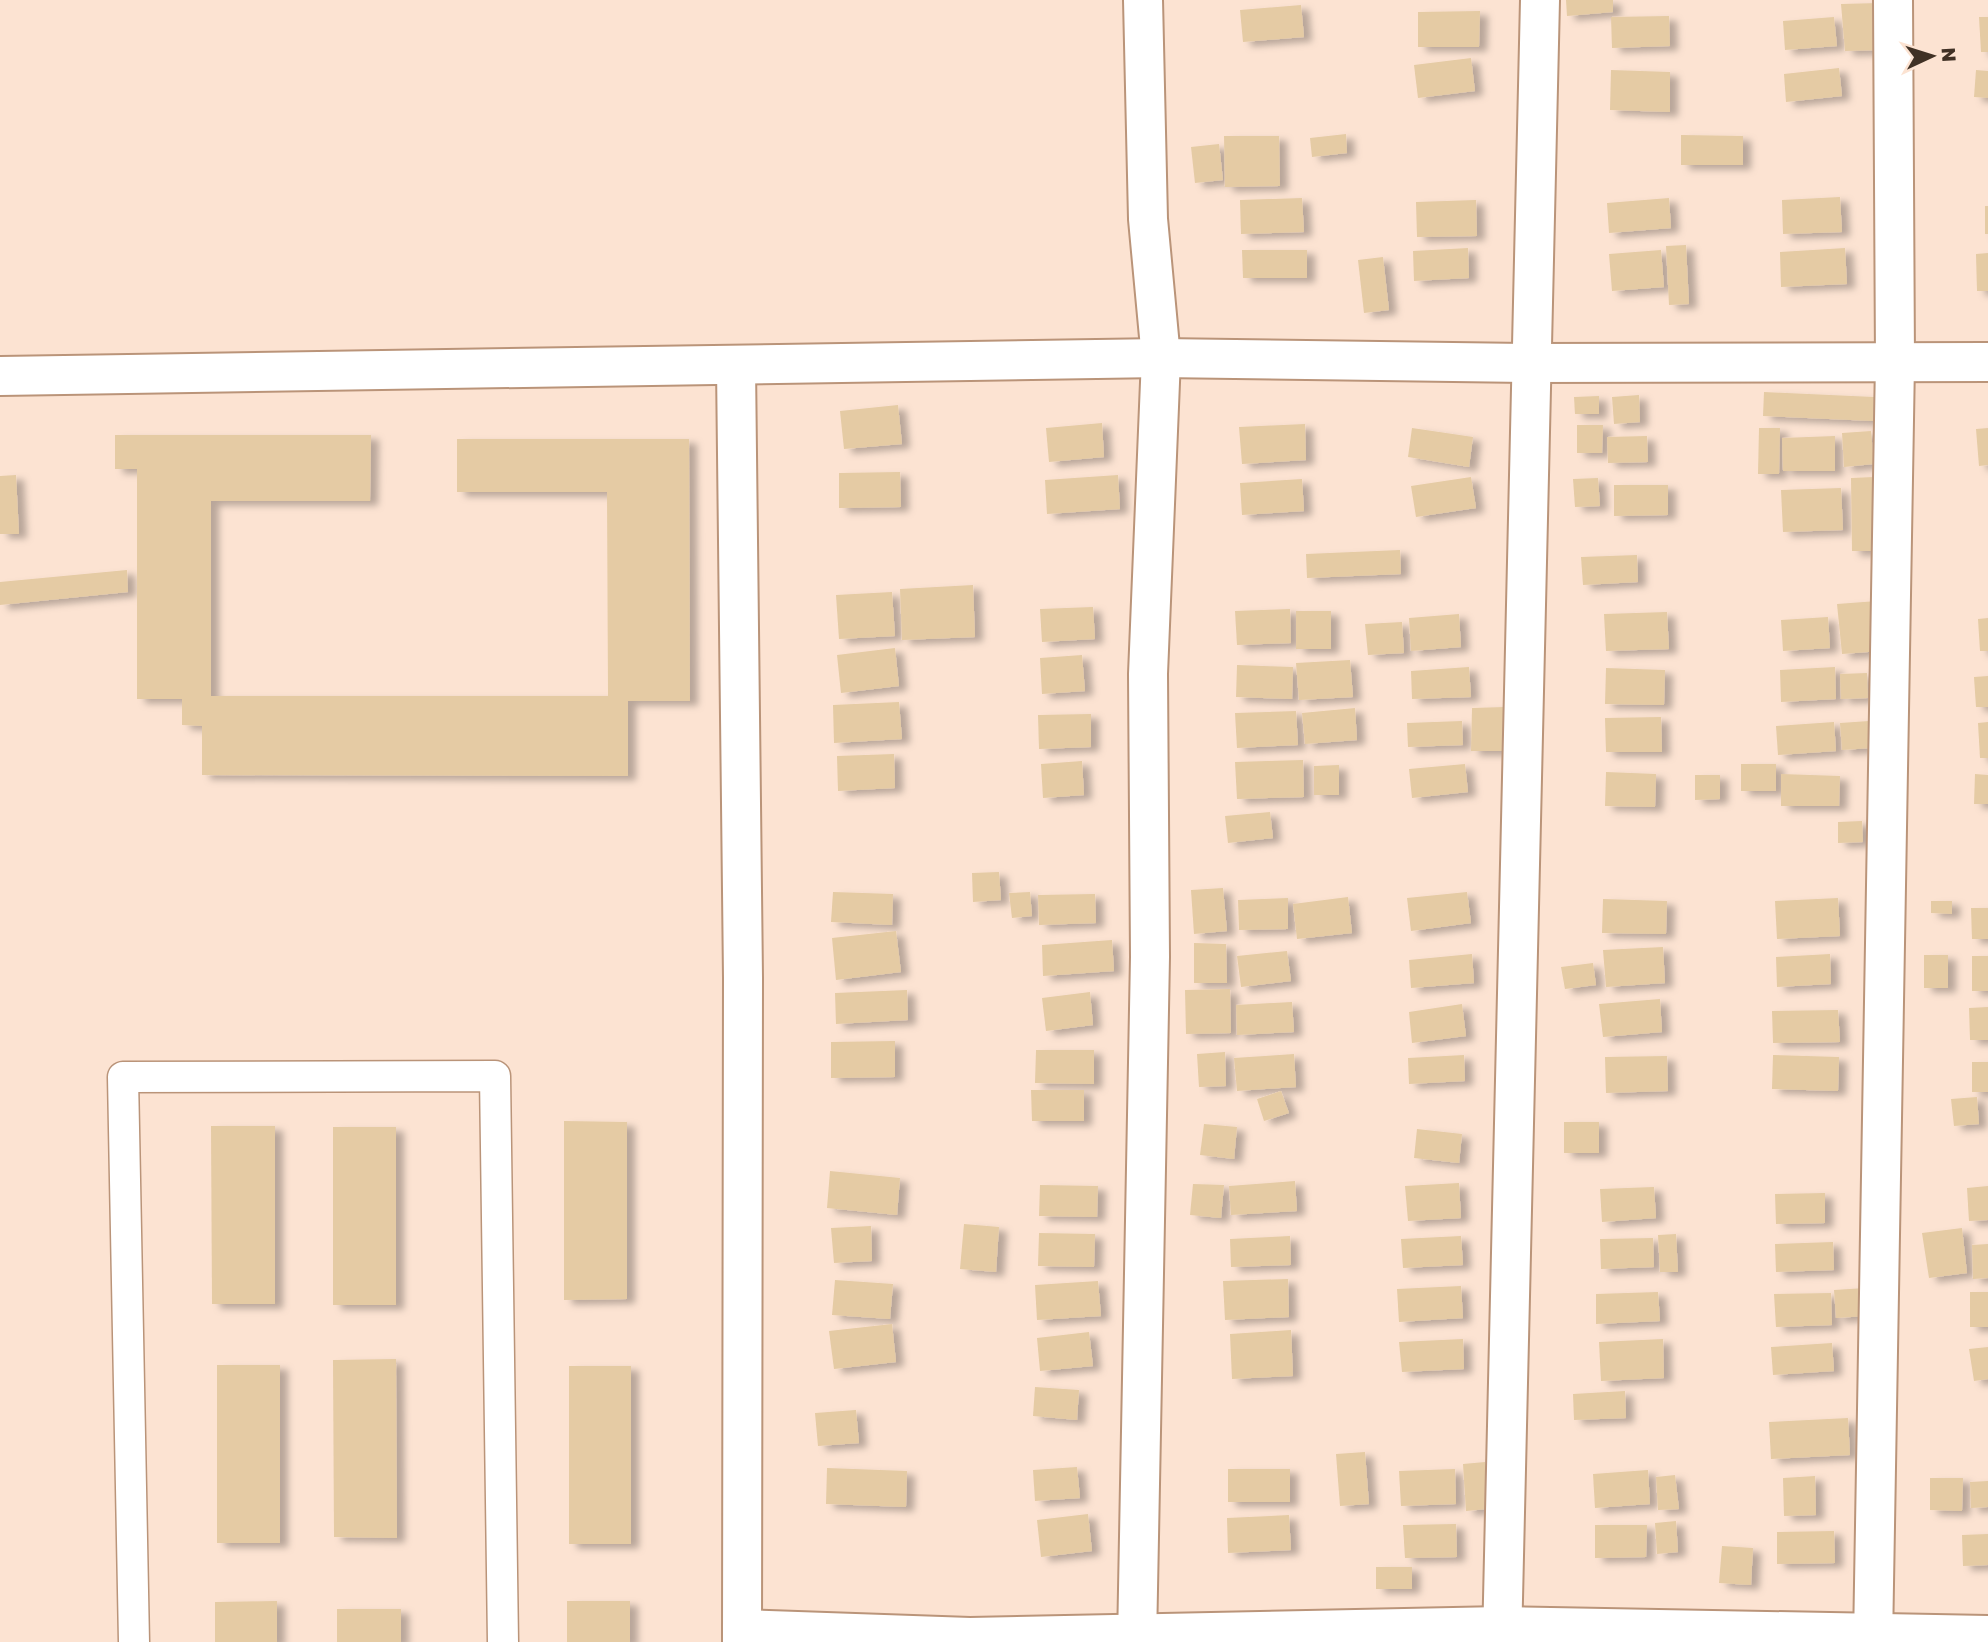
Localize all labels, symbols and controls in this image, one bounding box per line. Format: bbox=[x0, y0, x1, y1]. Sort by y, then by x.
north arrow bbox=[1897, 21, 1967, 91]
text: N bbox=[1937, 47, 1961, 63]

